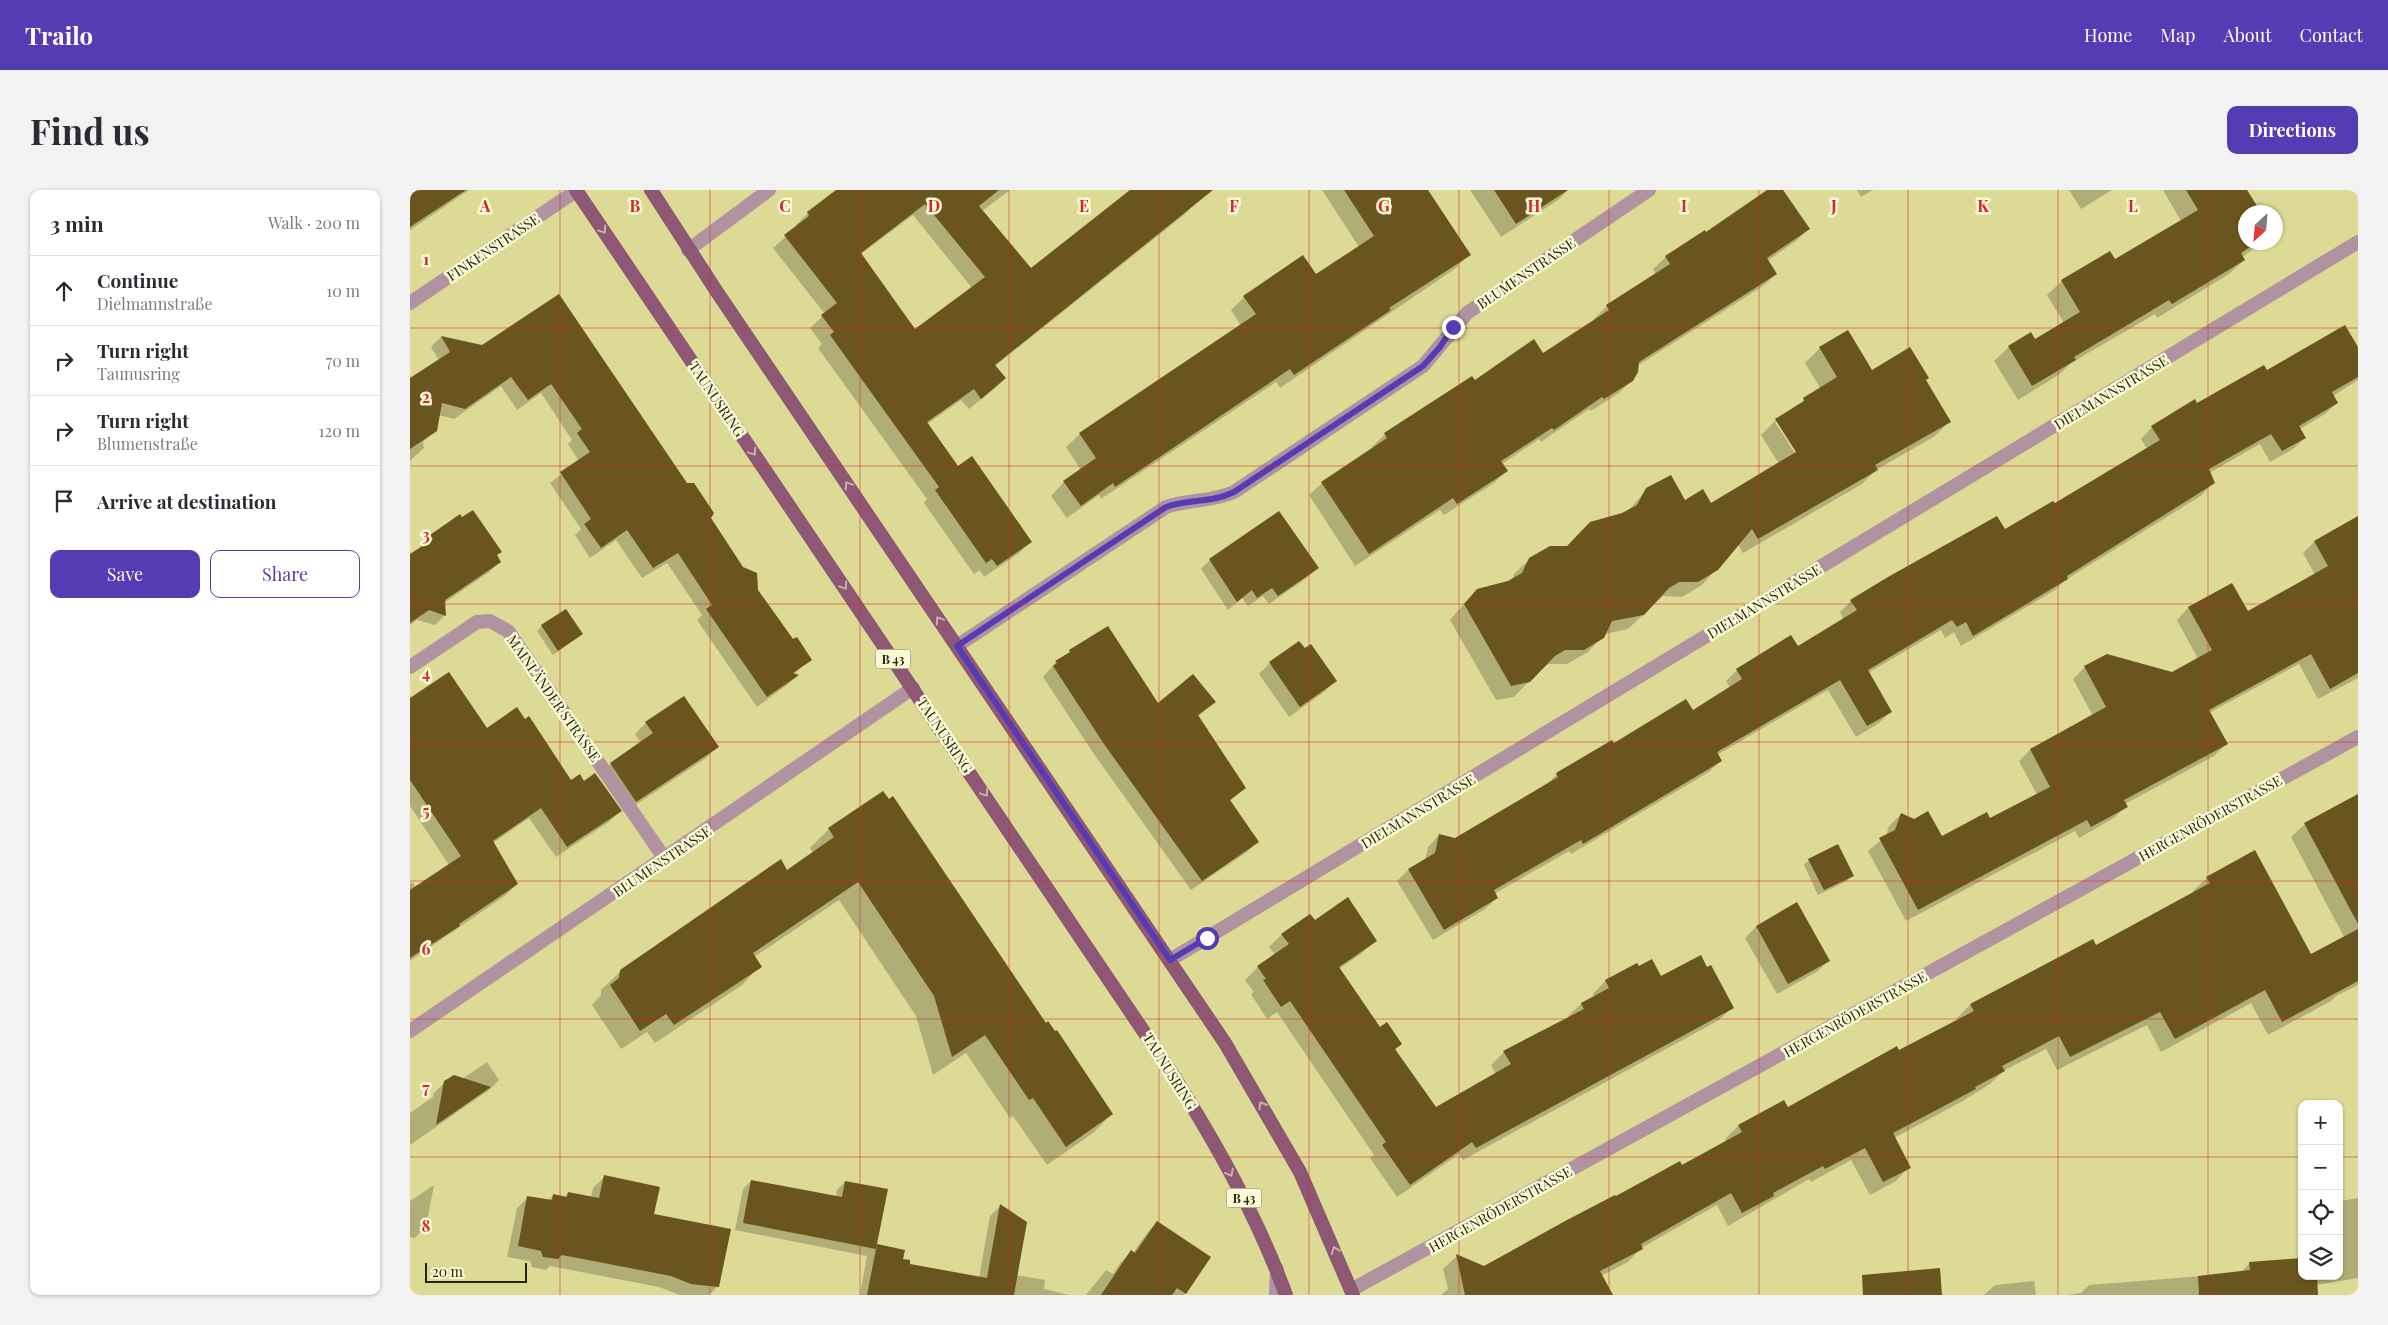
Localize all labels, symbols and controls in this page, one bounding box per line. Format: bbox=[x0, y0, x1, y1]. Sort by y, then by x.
text: Trailo bbox=[25, 19, 93, 51]
text: Home bbox=[2084, 23, 2132, 47]
text: Map bbox=[2160, 23, 2195, 47]
text: About bbox=[2223, 23, 2272, 47]
text: Contact bbox=[2300, 23, 2363, 47]
button: Directions bbox=[2227, 106, 2358, 154]
text: Find us bbox=[30, 107, 150, 154]
text: A bbox=[479, 195, 491, 216]
text: B bbox=[630, 195, 641, 216]
text: C bbox=[779, 195, 791, 216]
text: D bbox=[928, 195, 940, 216]
text: E bbox=[1079, 195, 1089, 216]
text: F bbox=[1229, 195, 1239, 216]
text: G bbox=[1378, 195, 1390, 216]
text: H bbox=[1528, 195, 1541, 216]
text: I bbox=[1681, 195, 1687, 216]
text: J bbox=[1830, 195, 1837, 216]
text: K bbox=[1977, 195, 1989, 216]
text: L bbox=[2128, 195, 2138, 216]
north arrow bbox=[2238, 205, 2283, 250]
text: 3 min bbox=[50, 209, 104, 237]
street label: FINKENSTRASSE bbox=[443, 209, 543, 285]
text: Walk · 200 m bbox=[268, 212, 360, 233]
one-way arrow bbox=[597, 225, 606, 234]
street label: BLUMENSTRASSE bbox=[1473, 233, 1579, 313]
text: 1 bbox=[423, 248, 429, 269]
text: Continue bbox=[97, 267, 178, 293]
icon: ahead bbox=[50, 277, 78, 305]
text: 10 m bbox=[326, 280, 360, 301]
text: Dielmannstraße bbox=[97, 293, 213, 314]
route end bbox=[1442, 316, 1465, 339]
text: Turn right bbox=[97, 337, 189, 363]
icon: right bbox=[50, 347, 78, 375]
text: 70 m bbox=[326, 350, 360, 371]
street label: DIELMANNSTRASSE bbox=[2050, 350, 2172, 434]
street label: TAUNUSRING bbox=[685, 358, 749, 440]
text: Taunusring bbox=[97, 363, 180, 384]
text: 2 bbox=[422, 386, 430, 407]
text: Turn right bbox=[97, 407, 189, 433]
icon: right bbox=[50, 417, 78, 445]
text: 120 m bbox=[319, 420, 360, 441]
text: Blumenstraße bbox=[97, 433, 198, 454]
one-way arrow bbox=[747, 446, 756, 456]
one-way arrow bbox=[845, 482, 854, 491]
icon: arrive bbox=[50, 487, 78, 515]
text: Arrive at destination bbox=[97, 488, 277, 514]
text: 3 bbox=[422, 524, 430, 545]
button: Save bbox=[50, 550, 200, 598]
button: Share bbox=[210, 550, 360, 598]
street label: DIELMANNSTRASSE bbox=[1703, 559, 1825, 643]
one-way arrow bbox=[838, 581, 847, 590]
one-way arrow bbox=[936, 616, 946, 625]
street label: MAINLÄNDER STRASSE bbox=[503, 631, 605, 765]
road number: B 43 bbox=[876, 649, 910, 668]
text: 4 bbox=[422, 662, 430, 683]
street label: TAUNUSRING bbox=[913, 694, 977, 776]
street label: DIELMANNSTRASSE bbox=[1357, 769, 1479, 853]
street label: HERGENRÖDERSTRASSE bbox=[2135, 771, 2285, 865]
one-way arrow bbox=[979, 787, 988, 797]
text: 5 bbox=[422, 800, 430, 821]
street label: BLUMENSTRASSE bbox=[609, 821, 715, 901]
route start bbox=[1196, 927, 1219, 950]
text: 6 bbox=[422, 938, 431, 959]
street label: HERGENRÖDERSTRASSE bbox=[1780, 967, 1930, 1061]
street label: TAUNUSRING bbox=[1139, 1029, 1201, 1113]
text: 7 bbox=[422, 1077, 430, 1098]
map controls bbox=[2298, 1100, 2343, 1280]
button: + bbox=[2298, 1100, 2343, 1145]
one-way arrow bbox=[1259, 1101, 1269, 1110]
button: − bbox=[2298, 1145, 2343, 1190]
street label: HERGENRÖDERSTRASSE bbox=[1425, 1162, 1575, 1256]
one-way arrow bbox=[1224, 1168, 1234, 1177]
road number: B 43 bbox=[1226, 1188, 1262, 1208]
button: locate bbox=[2298, 1190, 2343, 1235]
text: 8 bbox=[422, 1215, 431, 1236]
button: layers bbox=[2298, 1235, 2343, 1280]
one-way arrow bbox=[1330, 1246, 1341, 1255]
scale bar bbox=[425, 1260, 528, 1283]
text: 20 m bbox=[432, 1262, 463, 1281]

